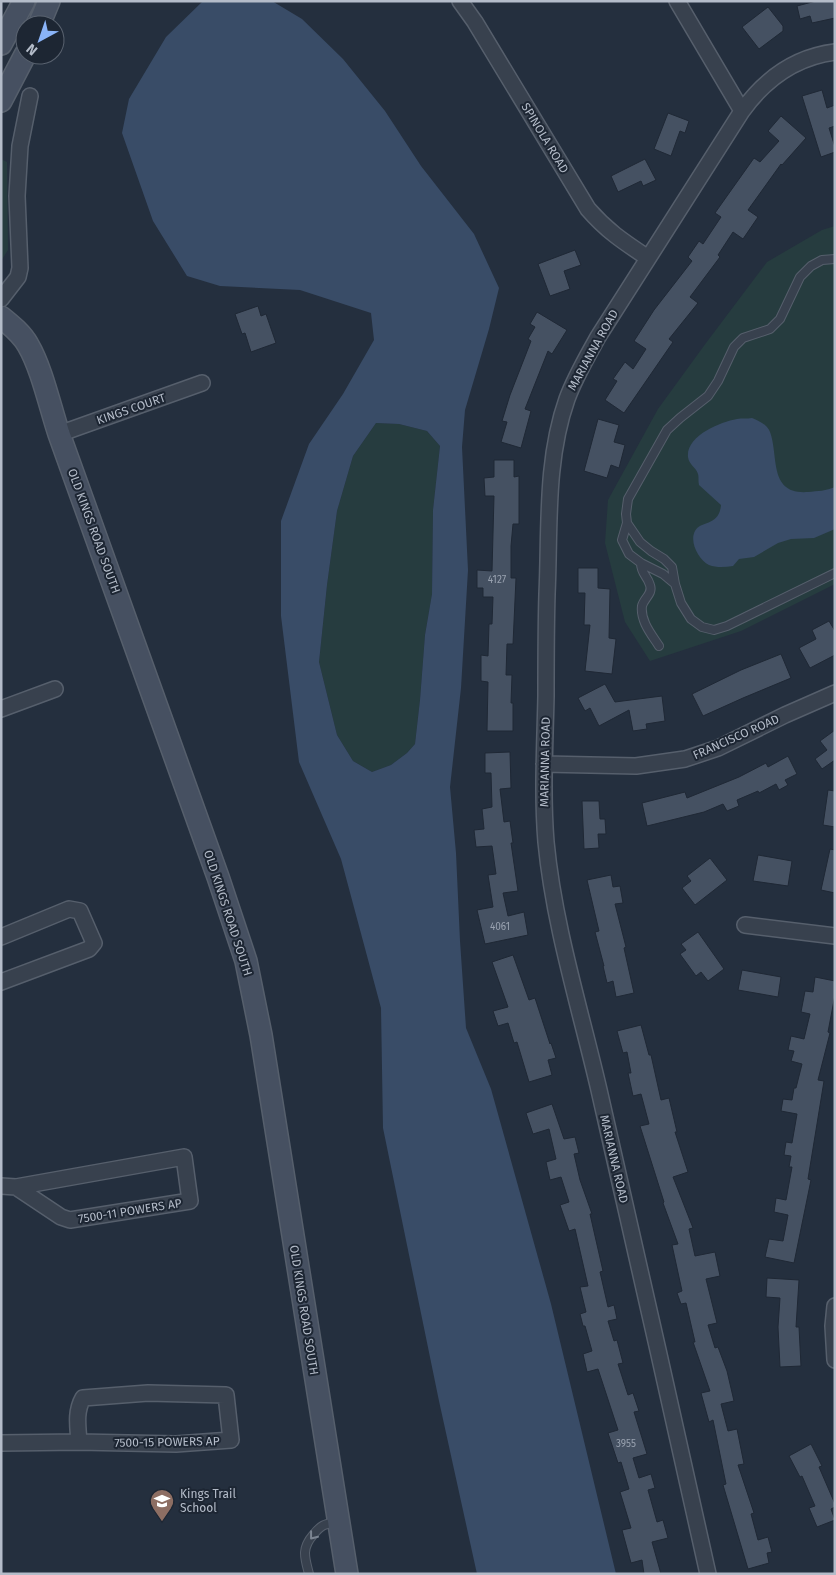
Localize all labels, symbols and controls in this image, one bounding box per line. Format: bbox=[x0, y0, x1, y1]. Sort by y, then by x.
north arrow bbox=[15, 15, 65, 65]
text: N bbox=[23, 40, 41, 59]
street label: SPINOLA ROAD bbox=[519, 100, 572, 176]
street label: MARIANNA ROAD bbox=[565, 307, 621, 393]
street label: KINGS COURT bbox=[95, 390, 168, 427]
street label: OLD KINGS ROAD SOUTH bbox=[65, 467, 123, 595]
house number: 4127 bbox=[488, 574, 507, 586]
street label: FRANCISCO ROAD bbox=[691, 712, 782, 762]
street label: MARIANNA ROAD bbox=[537, 716, 553, 807]
street label: OLD KINGS ROAD SOUTH bbox=[201, 848, 255, 978]
house number: 4061 bbox=[490, 921, 510, 933]
street label: MARIANNA ROAD bbox=[597, 1113, 631, 1205]
street label: 7500-11 POWERS AP bbox=[77, 1196, 183, 1226]
street label: OLD KINGS ROAD SOUTH bbox=[287, 1244, 321, 1376]
street label: 7500-15 POWERS AP bbox=[114, 1434, 220, 1450]
house number: 3955 bbox=[616, 1438, 636, 1450]
place label: Kings Trail School bbox=[180, 1487, 236, 1515]
school or university icon: Kings Trail School bbox=[149, 1488, 175, 1522]
one-way arrow bbox=[310, 1530, 318, 1539]

